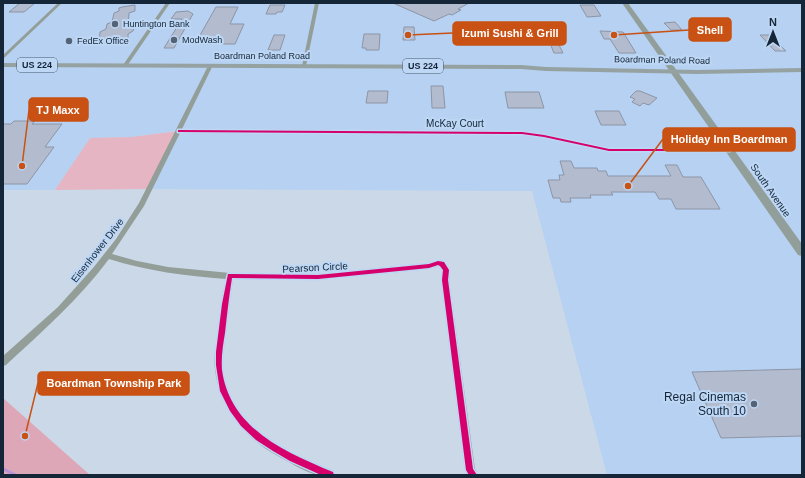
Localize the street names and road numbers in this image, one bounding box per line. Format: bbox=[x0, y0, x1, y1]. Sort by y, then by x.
street label: Boardman Poland Road bbox=[214, 51, 310, 61]
street label: Boardman Poland Road bbox=[614, 54, 710, 66]
road number: US 224 bbox=[17, 58, 57, 72]
road number: US 224 bbox=[403, 59, 443, 73]
street label: McKay Court bbox=[426, 118, 484, 129]
street label: South Avenue bbox=[748, 162, 793, 219]
street label: Eisenhower Drive bbox=[69, 216, 126, 285]
street label: Pearson Circle bbox=[282, 260, 348, 275]

